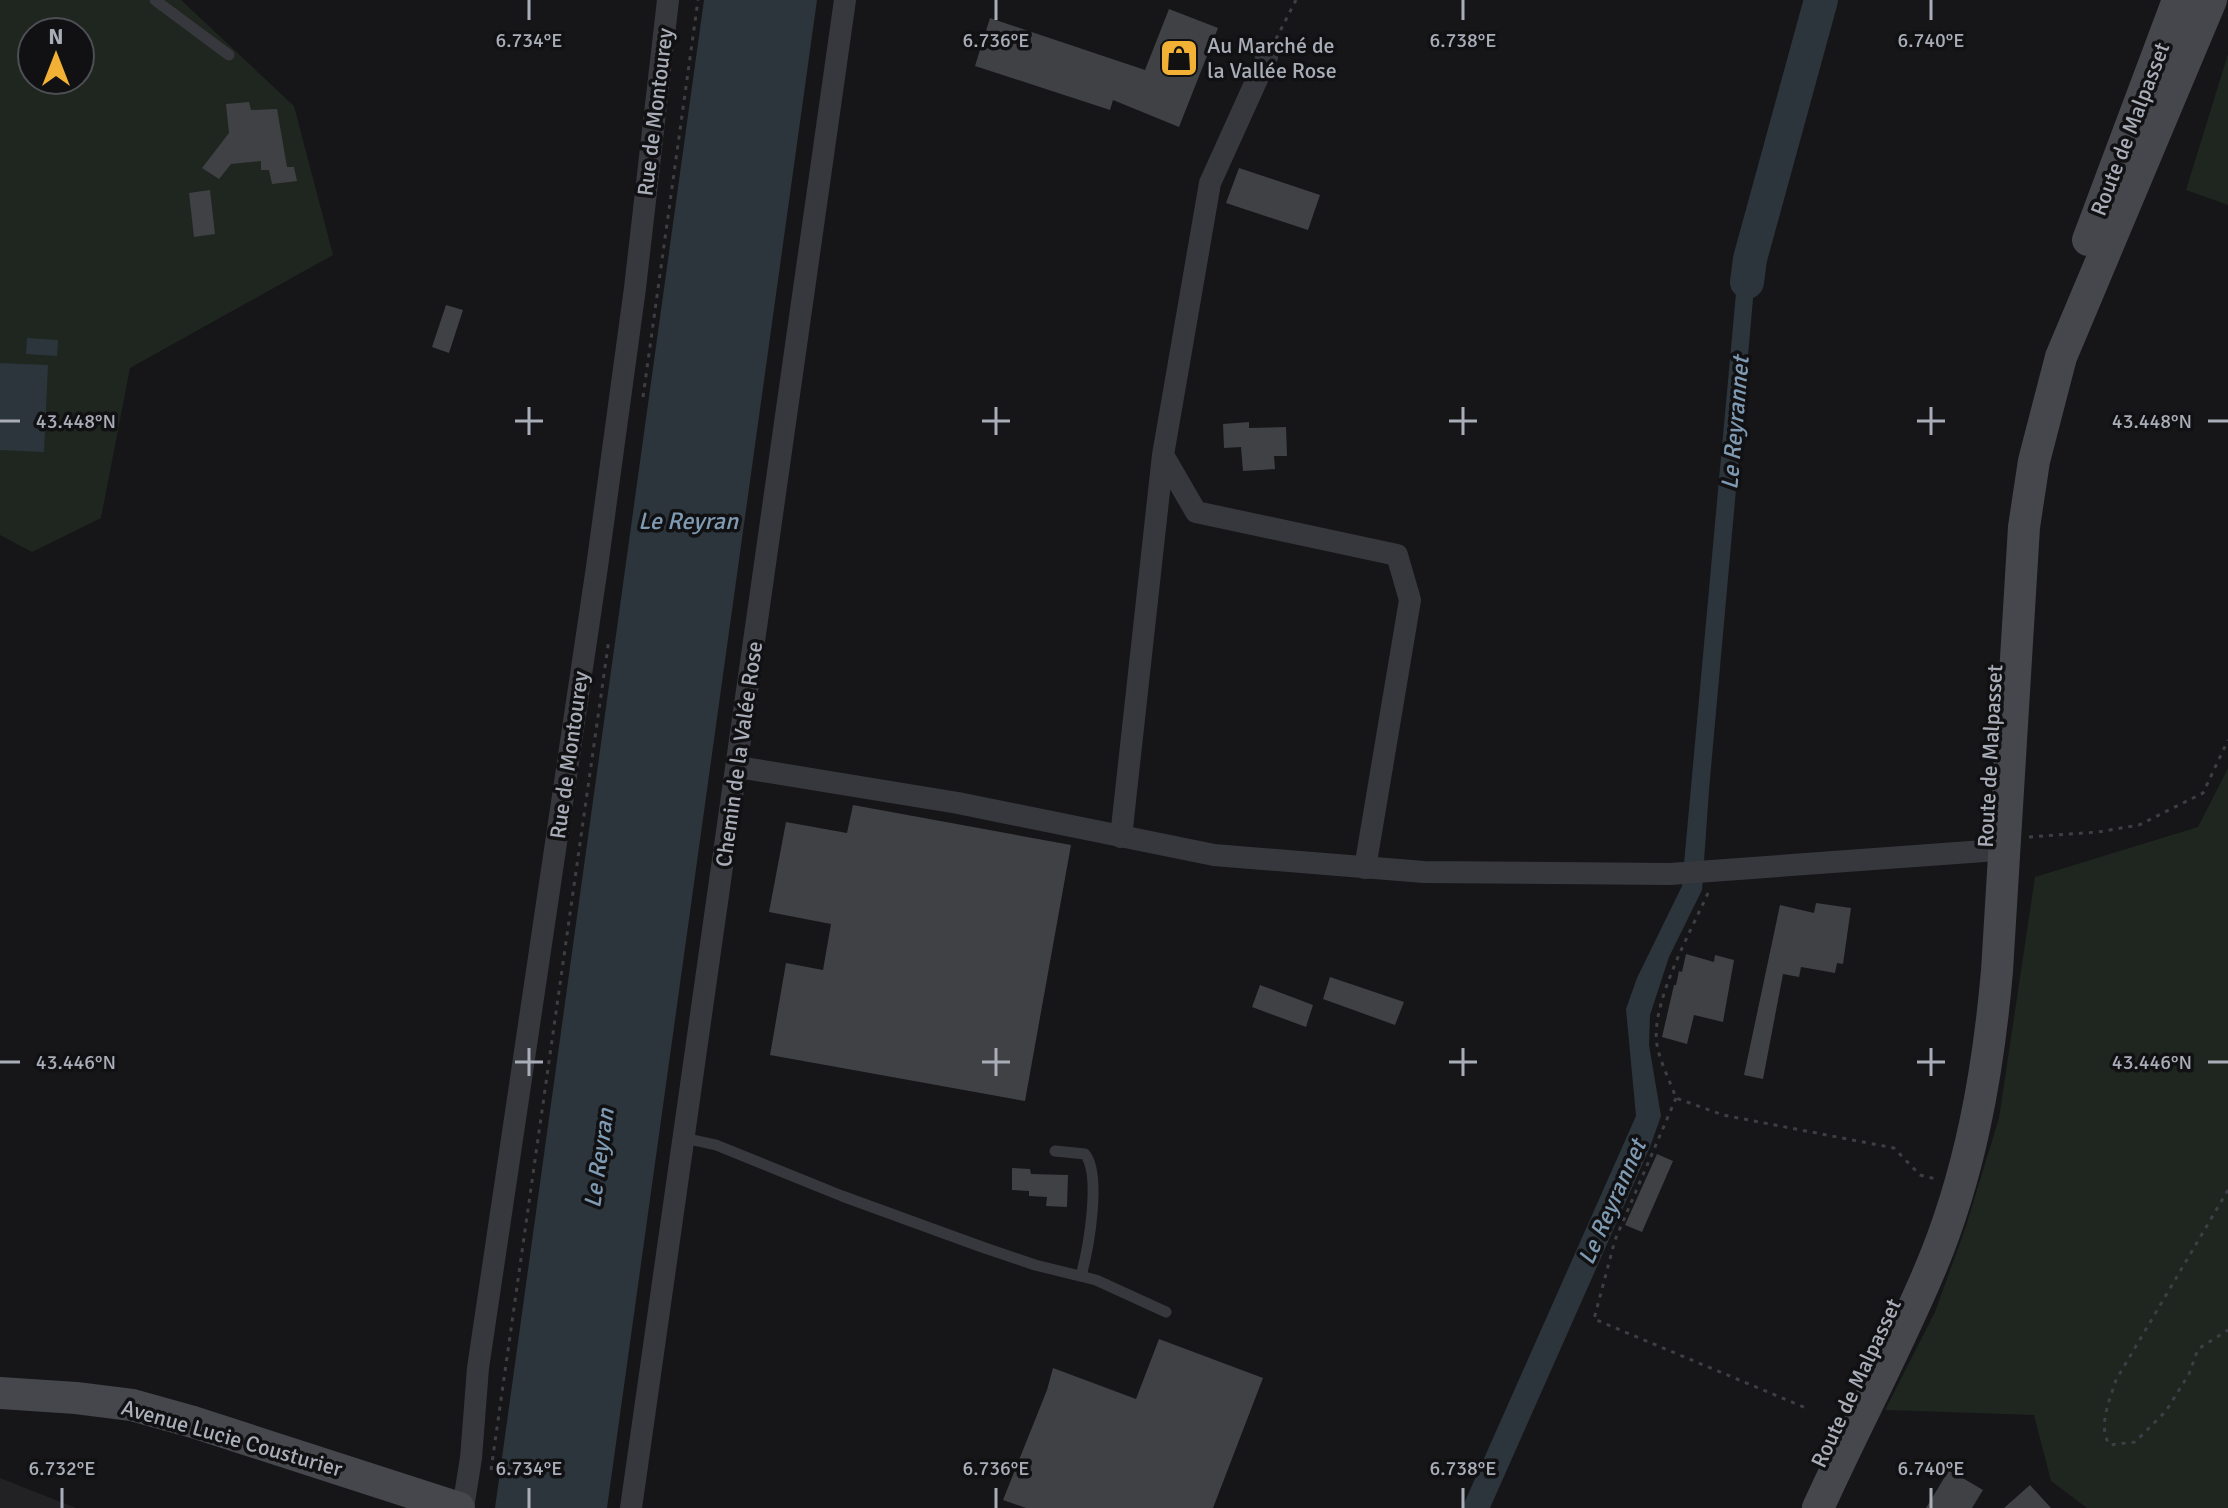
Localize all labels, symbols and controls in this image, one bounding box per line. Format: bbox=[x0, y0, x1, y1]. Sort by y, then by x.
north arrow bbox=[16, 16, 96, 96]
text: N bbox=[48, 23, 64, 50]
street label: Rue de Montourey bbox=[631, 26, 679, 197]
text: 6.734°E bbox=[495, 28, 563, 53]
text: 6.736°E bbox=[962, 28, 1030, 53]
text: 6.738°E bbox=[1429, 28, 1497, 53]
text: 6.740°E bbox=[1897, 28, 1965, 53]
place label: Au Marché de la Vallée Rose bbox=[1207, 32, 1337, 84]
shop icon: Au Marché de la Vallée Rose bbox=[1158, 37, 1200, 79]
street label: Route de Malpasset bbox=[2085, 38, 2176, 219]
water label: Le Reyrannet bbox=[1714, 353, 1756, 491]
text: 43.448°N bbox=[36, 409, 116, 434]
text: 43.448°N bbox=[2112, 409, 2192, 434]
water label: Le Reyran bbox=[638, 506, 739, 536]
street label: Chemin de la Valée Rose bbox=[710, 639, 768, 869]
street label: Route de Malpasset bbox=[1972, 663, 2008, 848]
street label: Rue de Montourey bbox=[544, 669, 594, 841]
text: 43.446°N bbox=[36, 1050, 116, 1075]
text: 43.446°N bbox=[2112, 1050, 2192, 1075]
water label: Le Reyran bbox=[577, 1105, 621, 1210]
water label: Le Reyrannet bbox=[1571, 1132, 1654, 1269]
street label: Route de Malpasset bbox=[1805, 1294, 1907, 1472]
street label: Avenue Lucie Cousturier bbox=[118, 1394, 346, 1482]
text: 6.732°E bbox=[28, 1456, 96, 1481]
text: 6.734°E bbox=[495, 1456, 563, 1481]
text: 6.736°E bbox=[962, 1456, 1030, 1481]
text: 6.738°E bbox=[1429, 1456, 1497, 1481]
text: 6.740°E bbox=[1897, 1456, 1965, 1481]

